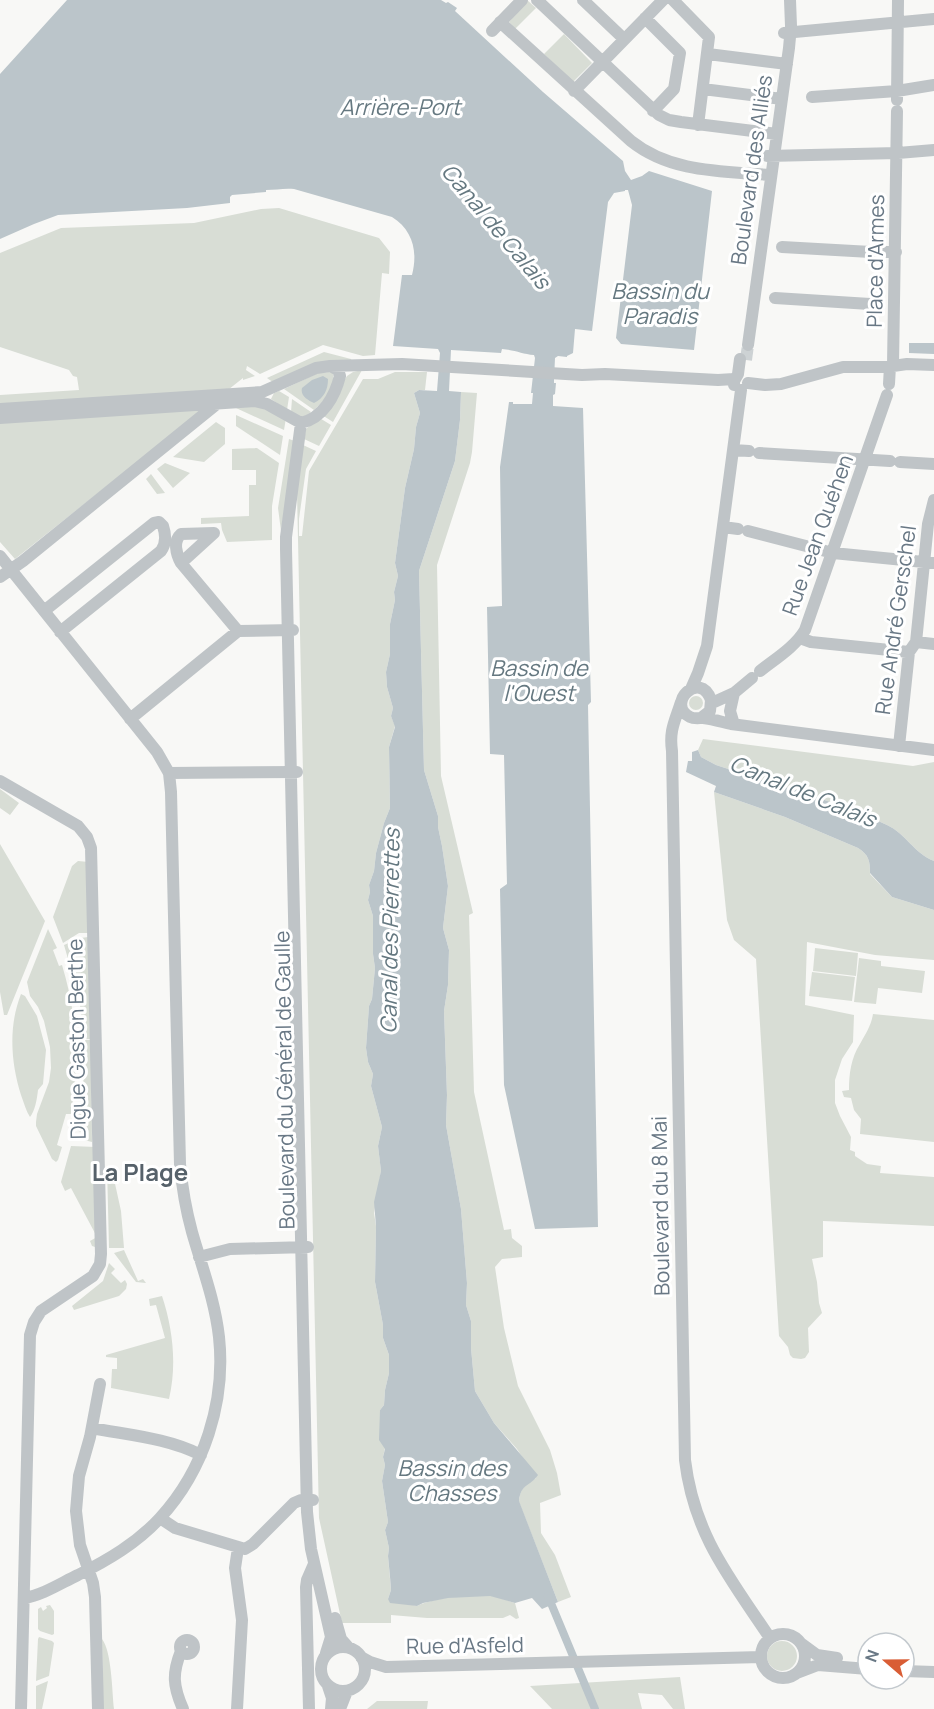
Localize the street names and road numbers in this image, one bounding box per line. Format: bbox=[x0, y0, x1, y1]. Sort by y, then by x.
street label: Boulevard des Alliés bbox=[724, 73, 778, 267]
street label: Place d'Armes bbox=[860, 194, 890, 328]
street label: Rue Jean Quéhen bbox=[775, 450, 859, 619]
street label: Rue André Gerschel bbox=[868, 523, 922, 716]
street label: Boulevard du Général de Gaulle bbox=[267, 930, 301, 1230]
street label: Digue Gaston Berthe bbox=[60, 938, 92, 1140]
street label: Boulevard du 8 Mai bbox=[644, 1116, 676, 1296]
street label: Rue d'Asfeld bbox=[406, 1630, 524, 1660]

